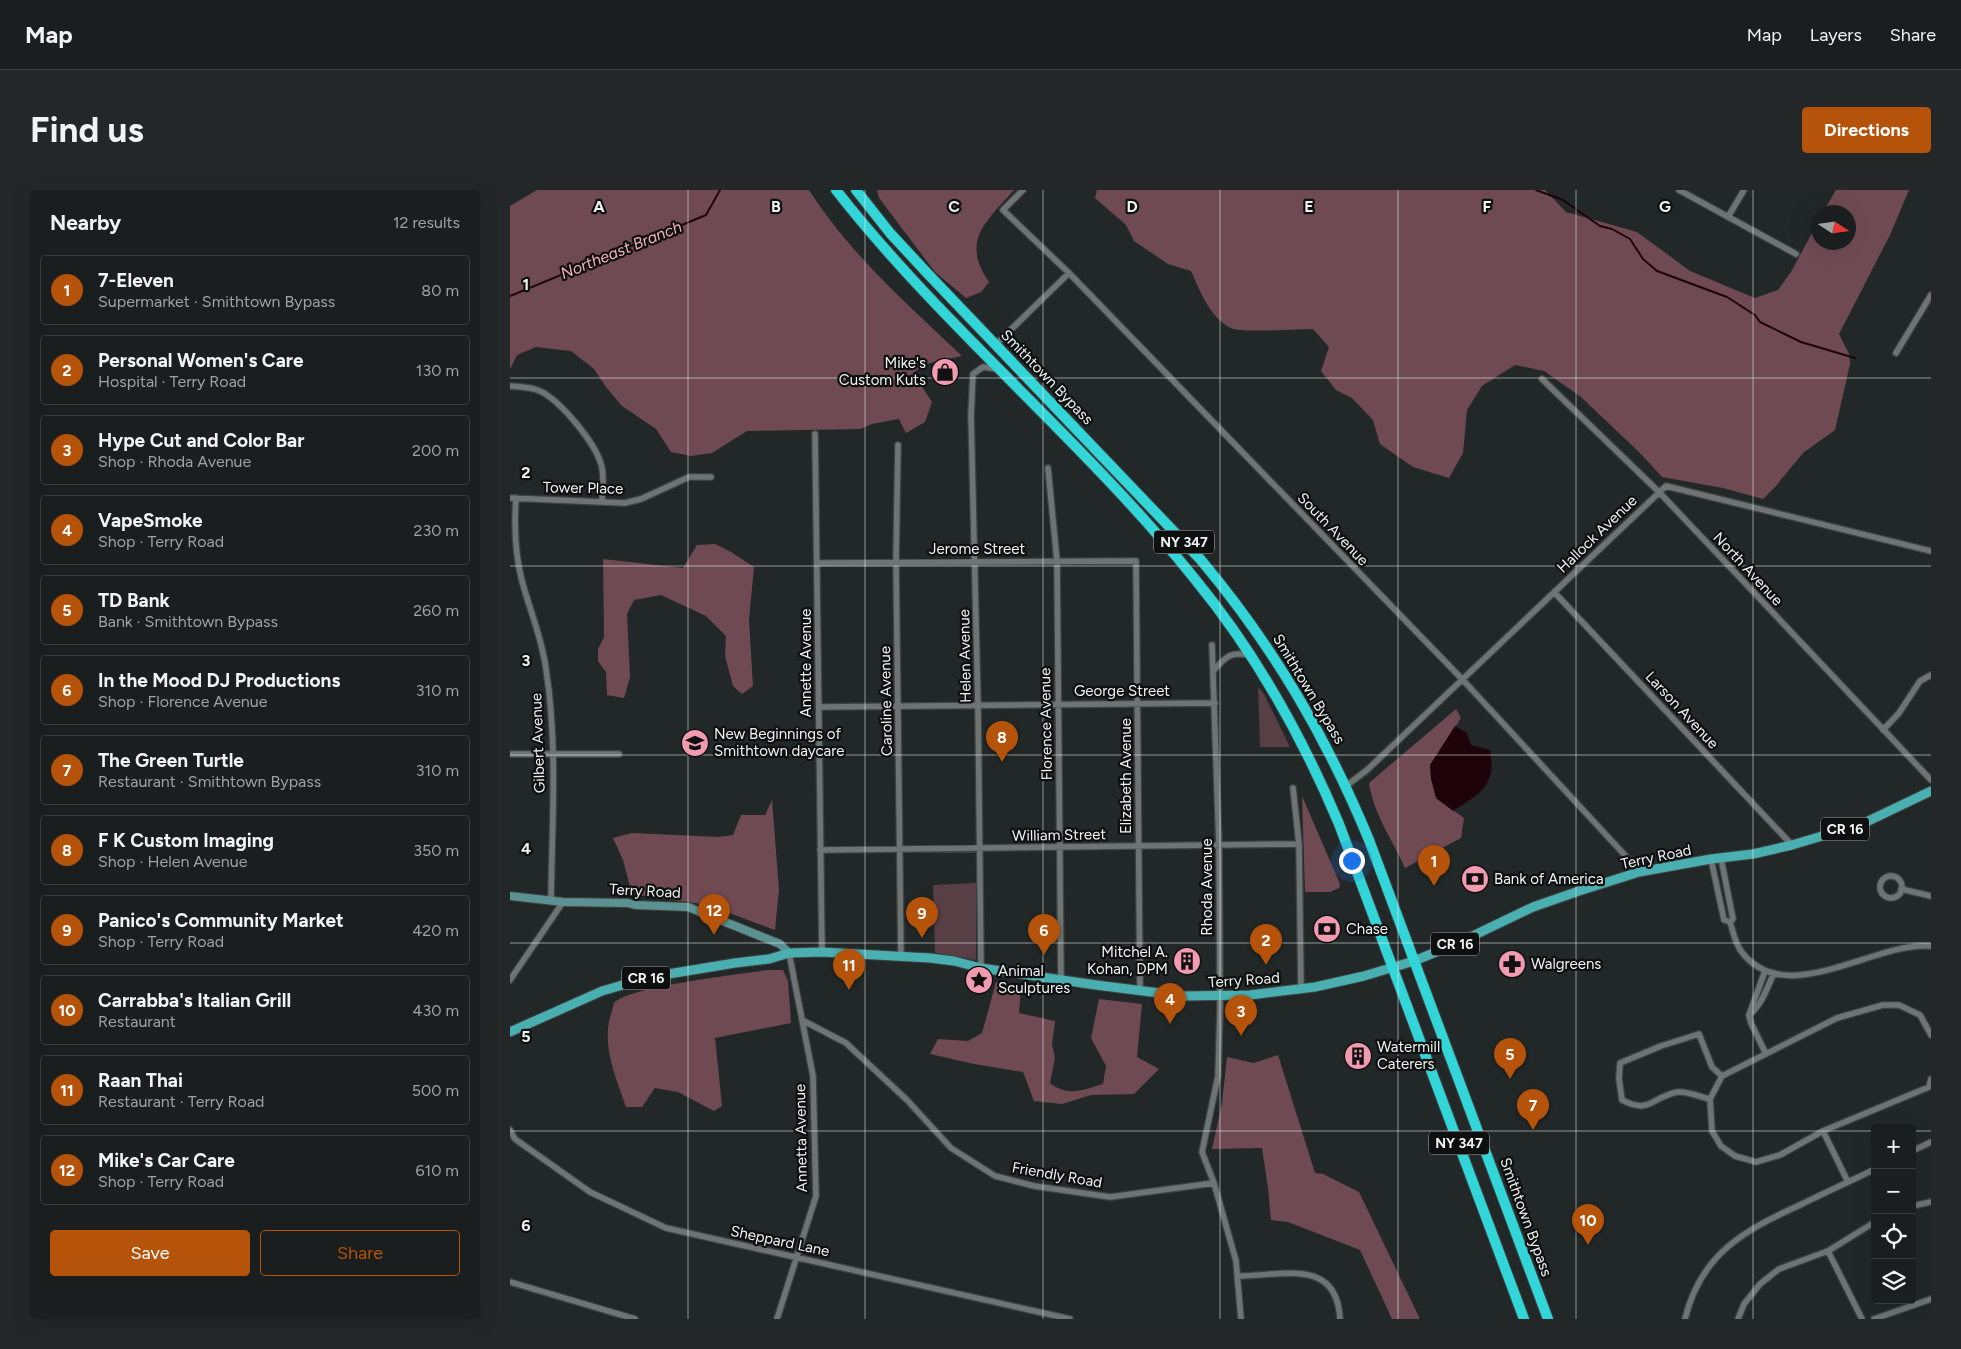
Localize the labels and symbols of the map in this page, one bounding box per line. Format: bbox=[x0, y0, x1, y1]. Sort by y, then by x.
text: A bbox=[593, 197, 605, 216]
text: B bbox=[771, 197, 781, 216]
text: C bbox=[948, 197, 960, 216]
text: D bbox=[1126, 197, 1138, 216]
text: E bbox=[1304, 197, 1314, 216]
text: F bbox=[1483, 197, 1492, 216]
text: G bbox=[1659, 197, 1671, 216]
north arrow bbox=[1811, 205, 1856, 250]
water label: Northeast Branch bbox=[558, 217, 685, 283]
text: 1 bbox=[523, 275, 529, 294]
street label: Smithtown Bypass bbox=[997, 326, 1097, 428]
place label: Mike's Custom Kuts bbox=[839, 354, 926, 389]
shop icon: Mike's Custom Kuts bbox=[930, 357, 960, 387]
text: 2 bbox=[521, 463, 531, 482]
street label: Tower Place bbox=[543, 478, 623, 498]
street label: South Avenue bbox=[1294, 489, 1372, 569]
street label: Hallock Avenue bbox=[1553, 491, 1641, 577]
street label: North Avenue bbox=[1709, 529, 1787, 609]
road number: NY 347 bbox=[1154, 531, 1214, 554]
street label: Jerome Street bbox=[929, 540, 1025, 558]
street label: Annette Avenue bbox=[797, 608, 815, 718]
street label: Helen Avenue bbox=[955, 609, 975, 703]
street label: Smithtown Bypass bbox=[1269, 631, 1349, 747]
street label: Caroline Avenue bbox=[876, 646, 896, 756]
text: 3 bbox=[522, 651, 531, 670]
street label: Florence Avenue bbox=[1036, 668, 1056, 780]
street label: Larson Avenue bbox=[1642, 668, 1722, 752]
street label: George Street bbox=[1074, 682, 1170, 700]
street label: Gilbert Avenue bbox=[527, 693, 549, 793]
street label: Elizabeth Avenue bbox=[1117, 718, 1135, 834]
pin: 8 bbox=[986, 721, 1018, 762]
place label: New Beginnings of Smithtown daycare bbox=[714, 725, 845, 760]
school or university icon: New Beginnings of Smithtown daycare bbox=[680, 728, 710, 758]
road number: CR 16 bbox=[1821, 818, 1869, 840]
street label: William Street bbox=[1012, 825, 1107, 845]
street label: Rhoda Avenue bbox=[1198, 838, 1216, 936]
text: 4 bbox=[521, 839, 531, 858]
street label: Terry Road bbox=[1619, 841, 1693, 873]
pin: 1 bbox=[1418, 845, 1450, 886]
your location bbox=[1339, 848, 1365, 874]
bank icon: Bank of America bbox=[1460, 864, 1490, 894]
place label: Bank of America bbox=[1494, 870, 1604, 888]
street label: Terry Road bbox=[609, 880, 681, 902]
pin: 12 bbox=[698, 894, 730, 935]
pin: 9 bbox=[906, 897, 938, 938]
pin: 6 bbox=[1028, 914, 1060, 955]
bank icon: Chase bbox=[1312, 914, 1342, 944]
place label: Chase bbox=[1346, 920, 1388, 938]
pin: 2 bbox=[1250, 924, 1282, 965]
road number: CR 16 bbox=[1431, 932, 1479, 956]
place label: Mitchel A. Kohan, DPM bbox=[1087, 943, 1168, 978]
building icon: Mitchel A. Kohan, DPM bbox=[1172, 946, 1202, 976]
pin: 11 bbox=[833, 949, 865, 990]
pharmacy icon: Walgreens bbox=[1497, 949, 1527, 979]
place label: Walgreens bbox=[1531, 955, 1601, 973]
place label: Animal Sculptures bbox=[998, 962, 1070, 997]
place icon: Animal Sculptures bbox=[964, 965, 994, 995]
road number: CR 16 bbox=[622, 966, 670, 990]
street label: Terry Road bbox=[1208, 969, 1280, 991]
pin: 4 bbox=[1154, 983, 1186, 1024]
pin: 3 bbox=[1225, 995, 1257, 1036]
text: 5 bbox=[521, 1027, 531, 1046]
place label: Watermill Caterers bbox=[1377, 1038, 1440, 1073]
pin: 5 bbox=[1494, 1038, 1526, 1079]
building icon: Watermill Caterers bbox=[1343, 1041, 1373, 1071]
street label: Annetta Avenue bbox=[791, 1084, 811, 1192]
pin: 7 bbox=[1517, 1089, 1549, 1130]
road number: NY 347 bbox=[1429, 1131, 1489, 1154]
street label: Smithtown Bypass bbox=[1496, 1155, 1556, 1279]
street label: Friendly Road bbox=[1010, 1158, 1104, 1192]
pin: 10 bbox=[1572, 1204, 1604, 1245]
text: 6 bbox=[521, 1216, 531, 1235]
street label: Sheppard Lane bbox=[729, 1222, 831, 1260]

